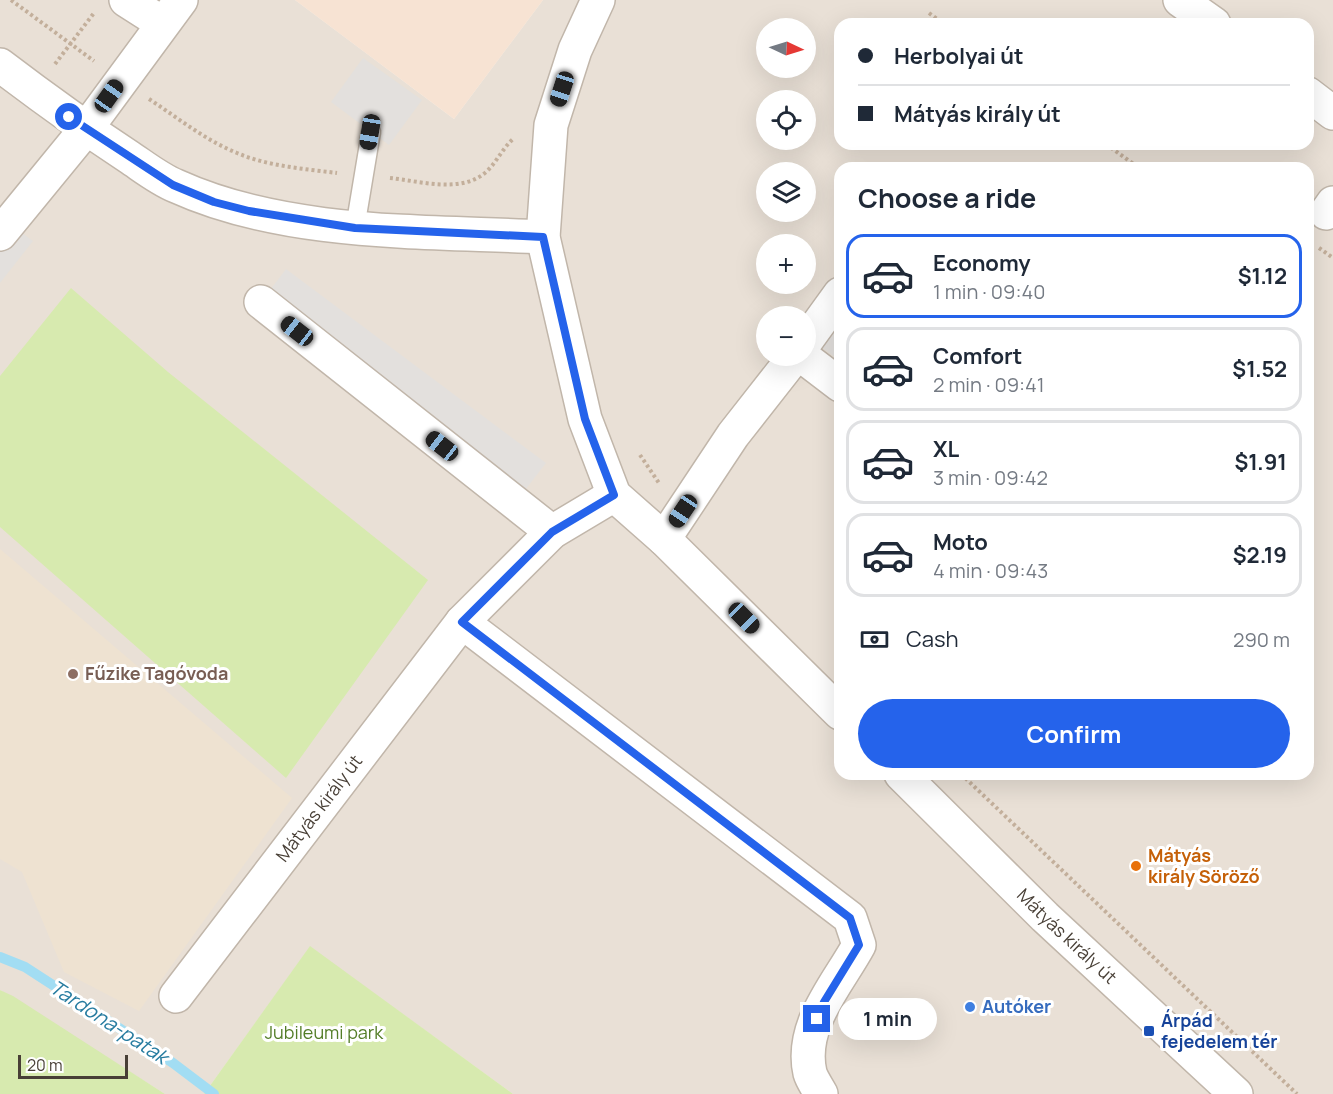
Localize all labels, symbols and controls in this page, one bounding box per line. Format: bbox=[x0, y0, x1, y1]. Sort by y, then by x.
north arrow bbox=[756, 18, 816, 78]
map controls bbox=[756, 18, 816, 366]
text: Herbolyai út bbox=[894, 41, 1024, 71]
car bbox=[548, 69, 576, 109]
car bbox=[91, 76, 127, 116]
button: locate bbox=[756, 90, 816, 150]
text: Mátyás király út bbox=[894, 99, 1061, 129]
route start bbox=[55, 103, 82, 130]
car bbox=[358, 113, 382, 151]
button: layers bbox=[756, 162, 816, 222]
text: Choose a ride bbox=[858, 179, 1036, 216]
button: + bbox=[756, 234, 816, 294]
text: Economy bbox=[933, 248, 1031, 278]
icon: car bbox=[861, 249, 915, 303]
text: $1.12 bbox=[1238, 261, 1287, 291]
text: 1 min · 09:40 bbox=[933, 278, 1045, 305]
button: − bbox=[756, 306, 816, 366]
car bbox=[277, 313, 317, 349]
text: Comfort bbox=[933, 341, 1022, 371]
icon: car bbox=[861, 342, 915, 396]
text: $1.52 bbox=[1232, 354, 1287, 384]
text: 2 min · 09:41 bbox=[933, 371, 1045, 398]
car bbox=[422, 428, 462, 464]
text: XL bbox=[933, 434, 959, 464]
icon: car bbox=[861, 435, 915, 489]
text: $1.91 bbox=[1234, 447, 1287, 477]
text: 3 min · 09:42 bbox=[933, 464, 1048, 491]
car bbox=[665, 491, 701, 531]
text: Moto bbox=[933, 527, 988, 557]
icon: car bbox=[861, 528, 915, 582]
text: $2.19 bbox=[1233, 540, 1287, 570]
text: 4 min · 09:43 bbox=[933, 557, 1048, 584]
car bbox=[725, 599, 763, 637]
icon: cash bbox=[858, 623, 891, 656]
text: Cash bbox=[906, 624, 959, 654]
text: 290 m bbox=[1233, 626, 1290, 653]
place label: Fűzike Tagóvoda bbox=[85, 661, 228, 685]
marker: Fűzike Tagóvoda bbox=[66, 667, 80, 681]
button: Confirm bbox=[858, 699, 1290, 768]
street label: Mátyás király út bbox=[270, 749, 367, 866]
place label: Mátyás király Söröző bbox=[1148, 843, 1260, 888]
marker: Mátyás király Söröző bbox=[1129, 859, 1143, 873]
street label: Mátyás király út bbox=[1012, 883, 1122, 989]
water label: Tardona-patak bbox=[45, 973, 176, 1072]
place label: Autóker bbox=[982, 994, 1051, 1018]
callout: 1 min bbox=[838, 998, 937, 1040]
marker: Autóker bbox=[963, 1000, 977, 1014]
route end bbox=[803, 1005, 830, 1032]
text: 1 min bbox=[863, 1005, 912, 1032]
place label: Árpád fejedelem tér bbox=[1161, 1008, 1277, 1053]
park label: Jubileumi park bbox=[265, 1020, 384, 1044]
marker: Árpád fejedelem tér bbox=[1142, 1024, 1156, 1038]
scale bar bbox=[18, 1052, 128, 1080]
text: 20 m bbox=[27, 1054, 63, 1076]

